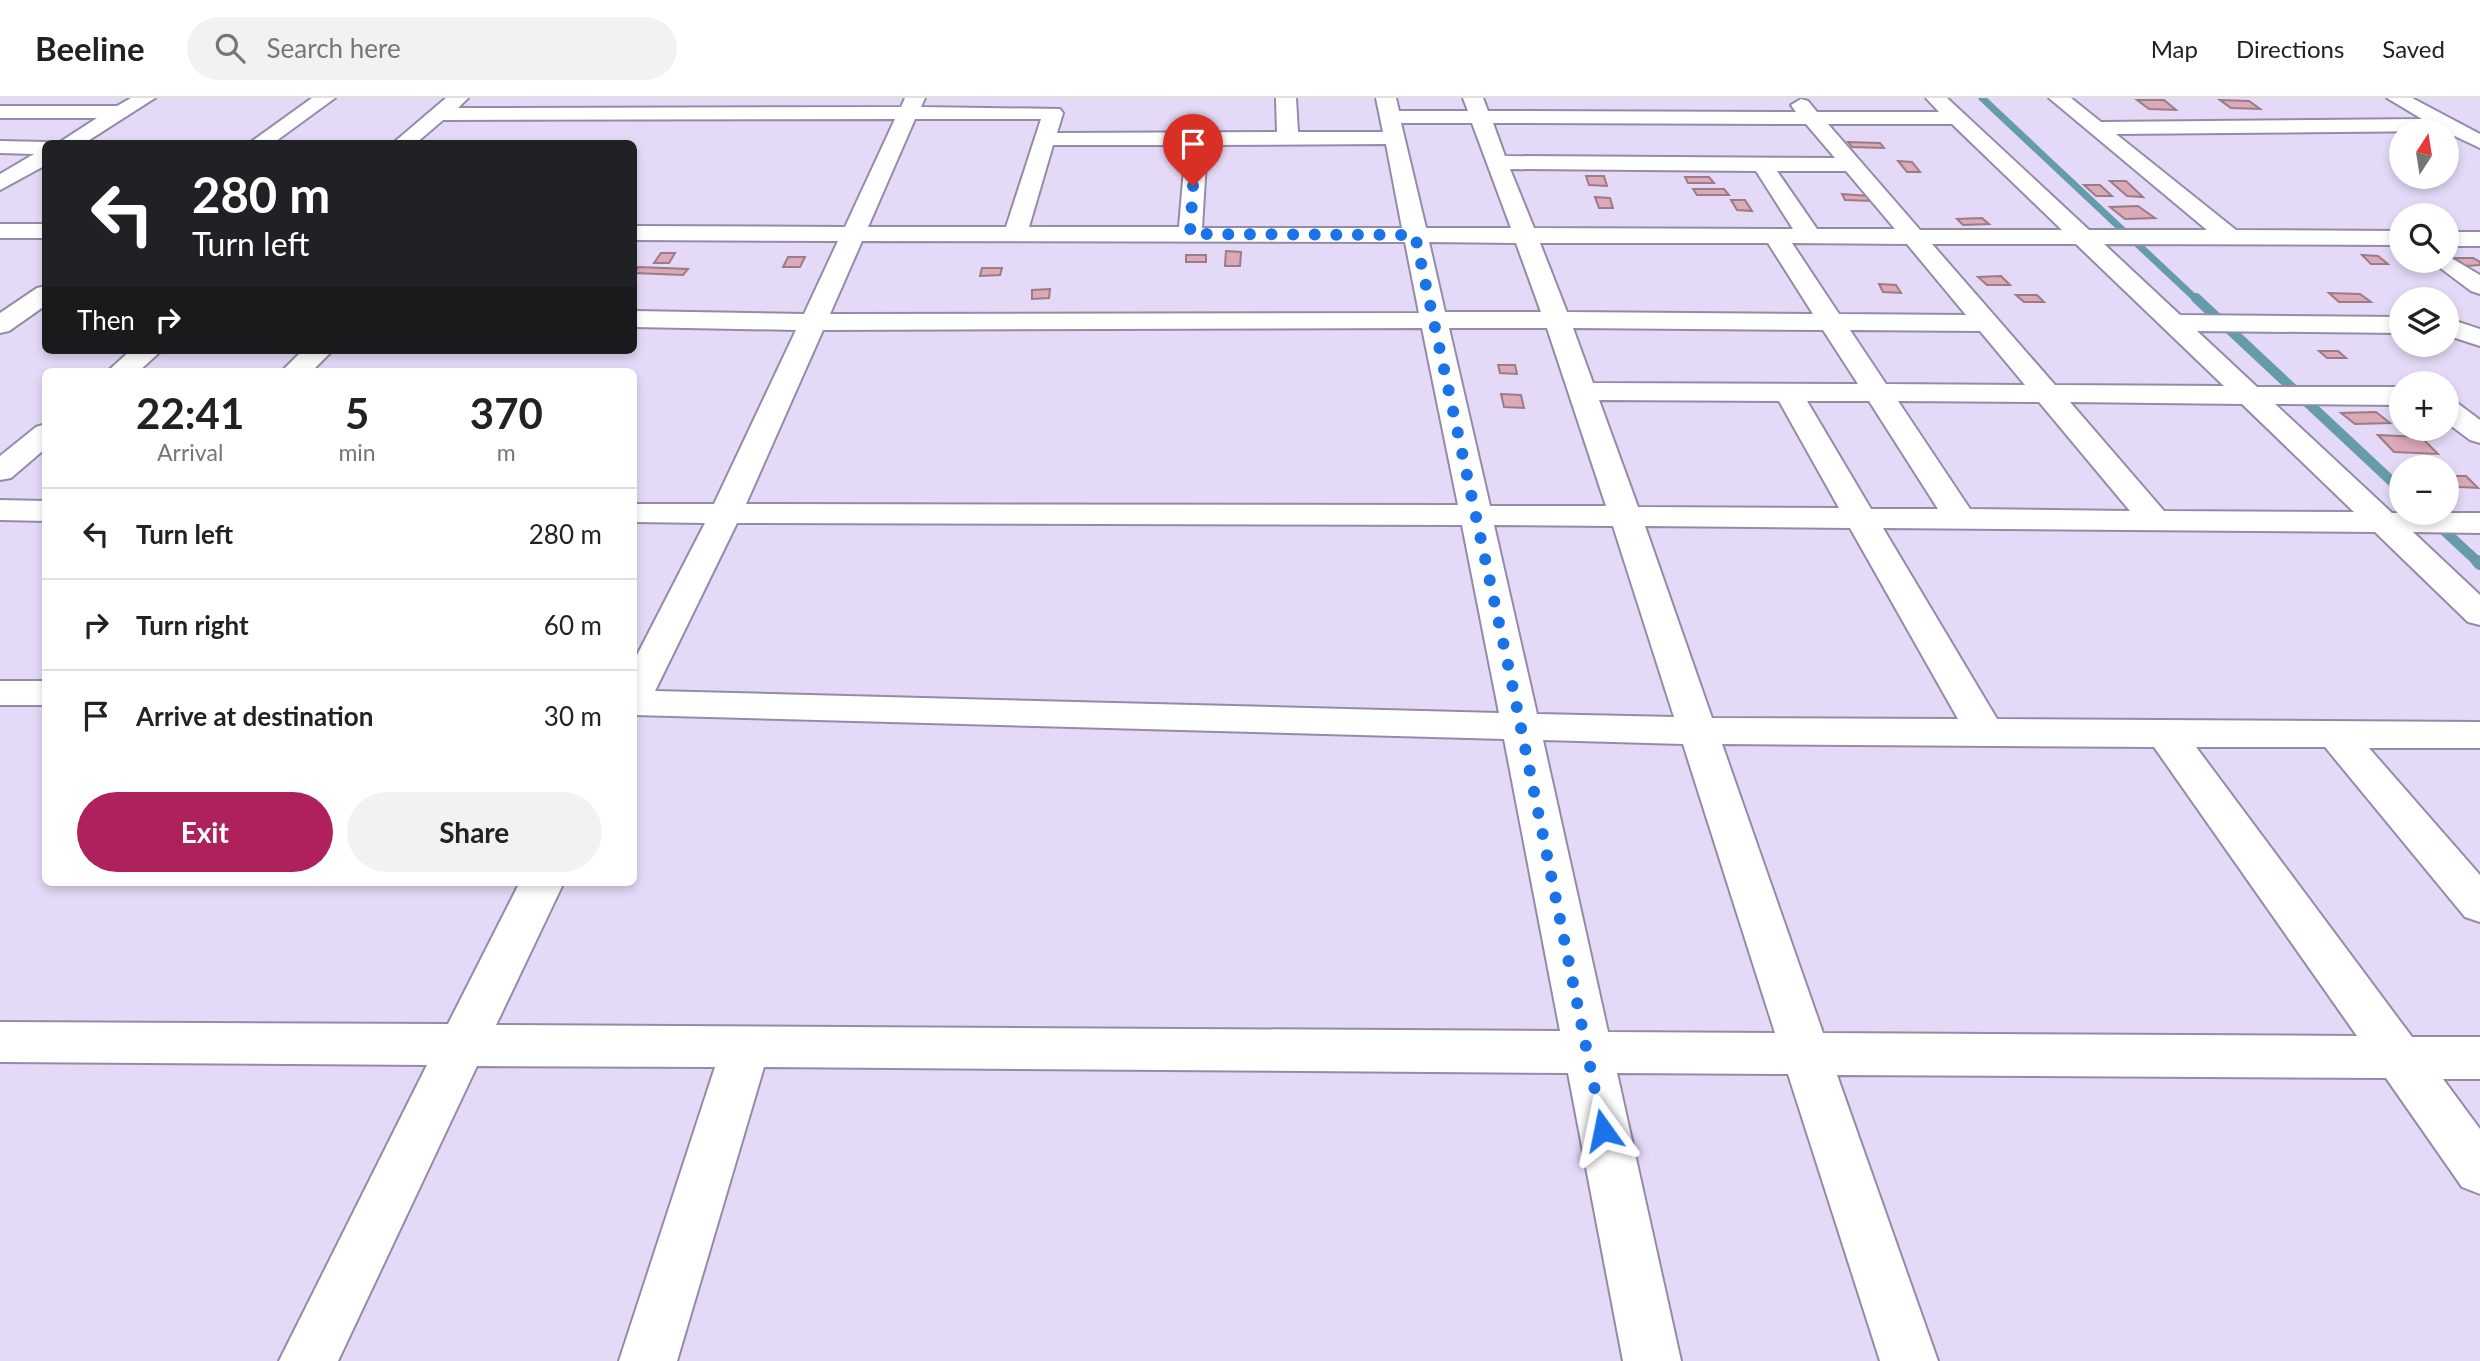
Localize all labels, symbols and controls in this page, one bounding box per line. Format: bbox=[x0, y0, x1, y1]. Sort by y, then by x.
search box bbox=[187, 17, 677, 80]
text: Beeline bbox=[35, 28, 145, 68]
icon: search bbox=[211, 29, 249, 67]
text: Search here bbox=[267, 32, 401, 64]
text: Map bbox=[2151, 34, 2198, 63]
text: Directions bbox=[2236, 34, 2344, 63]
text: Saved bbox=[2382, 34, 2445, 63]
pin bbox=[1163, 114, 1223, 186]
north arrow bbox=[2389, 119, 2459, 189]
map controls bbox=[2389, 119, 2459, 525]
icon: arrive bbox=[1174, 125, 1212, 163]
text: 280 m bbox=[192, 165, 330, 223]
icon: left bbox=[77, 168, 168, 259]
button: search bbox=[2389, 203, 2459, 273]
text: Turn left bbox=[192, 224, 309, 263]
button: layers bbox=[2389, 287, 2459, 357]
icon: right bbox=[149, 301, 187, 339]
text: Then bbox=[77, 304, 135, 336]
button: + bbox=[2389, 371, 2459, 441]
text: 22:41 bbox=[136, 388, 244, 438]
text: 5 bbox=[345, 388, 369, 438]
text: 370 bbox=[470, 388, 543, 438]
text: Arrival bbox=[157, 438, 223, 466]
text: min bbox=[338, 438, 376, 466]
text: m bbox=[497, 438, 516, 466]
button: − bbox=[2389, 455, 2459, 525]
icon: left bbox=[77, 515, 115, 553]
text: Turn left bbox=[136, 518, 233, 550]
text: 280 m bbox=[529, 518, 602, 550]
icon: right bbox=[77, 606, 115, 644]
text: Turn right bbox=[136, 609, 249, 641]
text: 60 m bbox=[544, 609, 602, 641]
icon: arrive bbox=[77, 697, 115, 735]
text: Arrive at destination bbox=[136, 700, 373, 732]
text: 30 m bbox=[544, 700, 602, 732]
button: Exit bbox=[77, 792, 333, 872]
button: Share bbox=[347, 792, 602, 872]
position arrow bbox=[1566, 1093, 1640, 1167]

